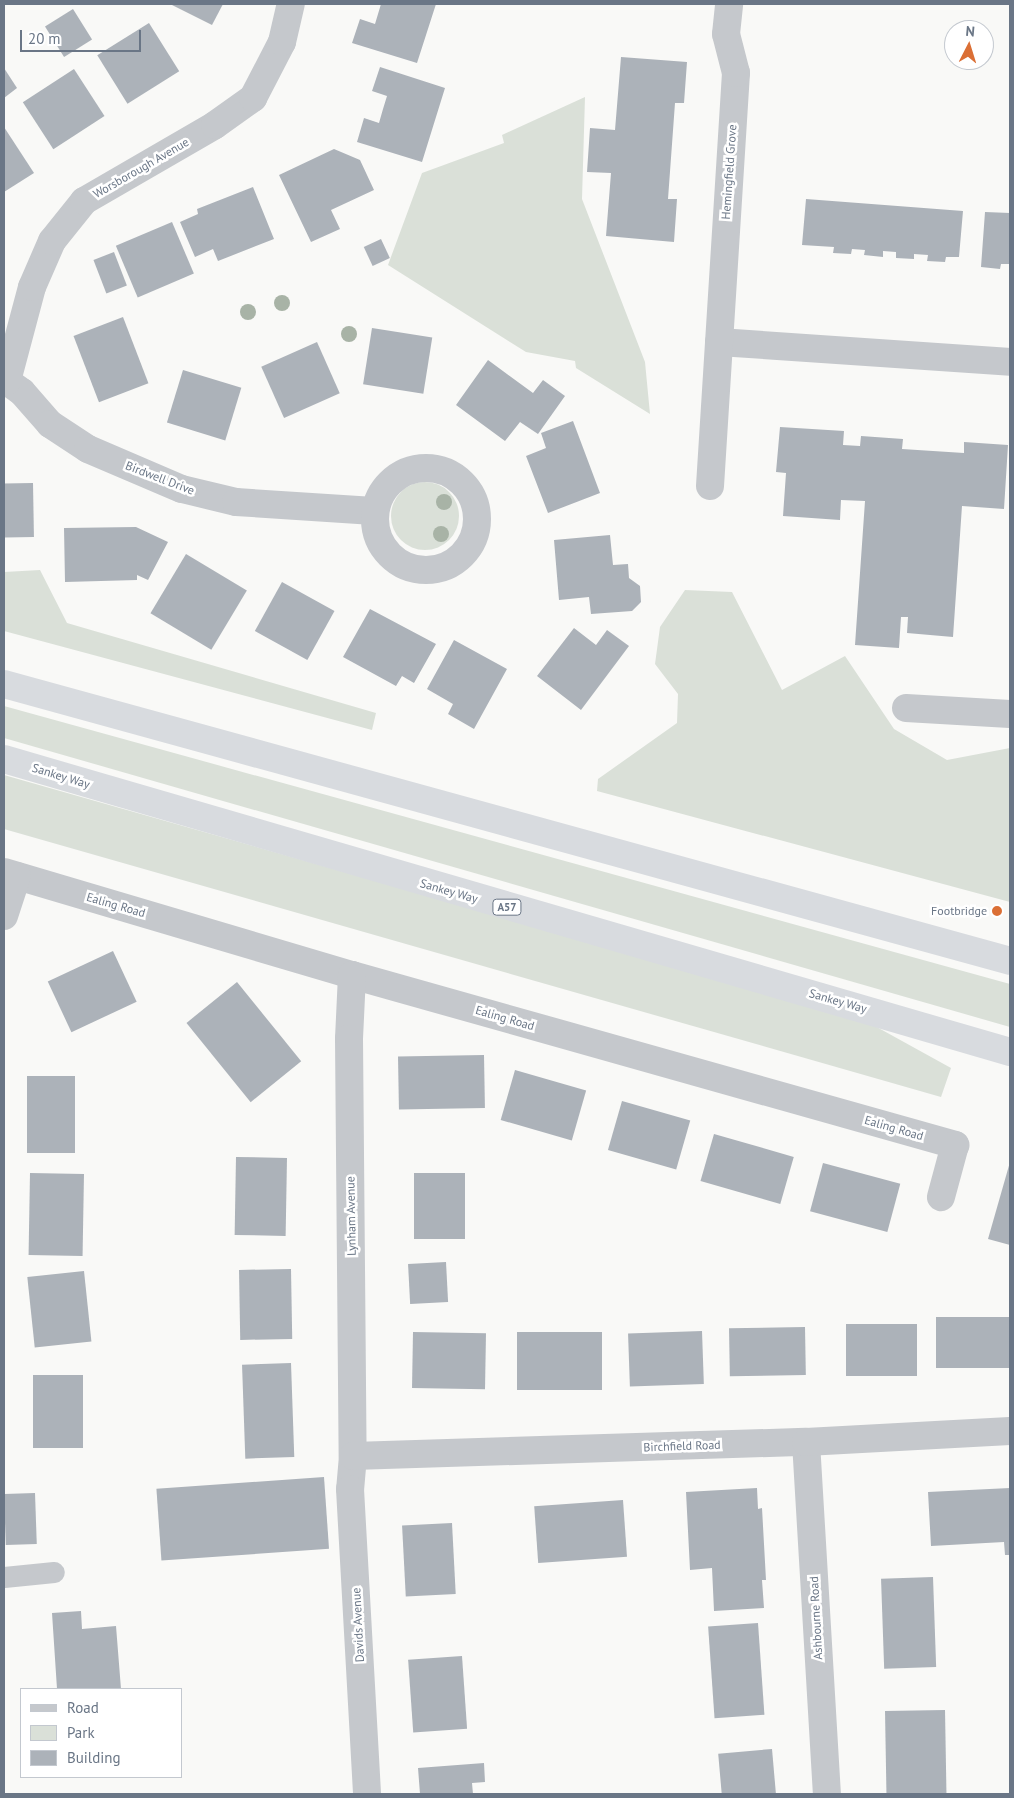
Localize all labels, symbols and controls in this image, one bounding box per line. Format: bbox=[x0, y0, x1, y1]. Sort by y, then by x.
scale bar bbox=[22, 20, 144, 52]
north arrow bbox=[944, 20, 994, 70]
text: N bbox=[965, 22, 976, 40]
text: 20 m bbox=[28, 29, 61, 48]
street label: Hemingfield Grove bbox=[718, 124, 740, 220]
street label: Worsborough Avenue bbox=[90, 135, 192, 201]
street label: Birdwell Drive bbox=[124, 458, 196, 498]
street label: Sankey Way bbox=[30, 760, 92, 792]
street label: Sankey Way bbox=[418, 876, 480, 906]
street label: Ealing Road bbox=[85, 890, 147, 920]
road number: A57 bbox=[492, 899, 522, 916]
place label: Footbridge bbox=[931, 904, 987, 918]
marker: Footbridge bbox=[991, 905, 1003, 917]
street label: Sankey Way bbox=[807, 986, 869, 1016]
street label: Ealing Road bbox=[474, 1003, 536, 1033]
street label: Ealing Road bbox=[863, 1113, 925, 1143]
street label: Lynham Avenue bbox=[343, 1176, 359, 1256]
street label: Birchfield Road bbox=[643, 1437, 721, 1455]
street label: Ashbourne Road bbox=[807, 1576, 825, 1660]
street label: Davids Avenue bbox=[349, 1587, 367, 1663]
legend bbox=[20, 1688, 182, 1778]
text: Road bbox=[67, 1698, 99, 1717]
text: Park bbox=[67, 1723, 95, 1742]
text: Building bbox=[67, 1748, 121, 1767]

